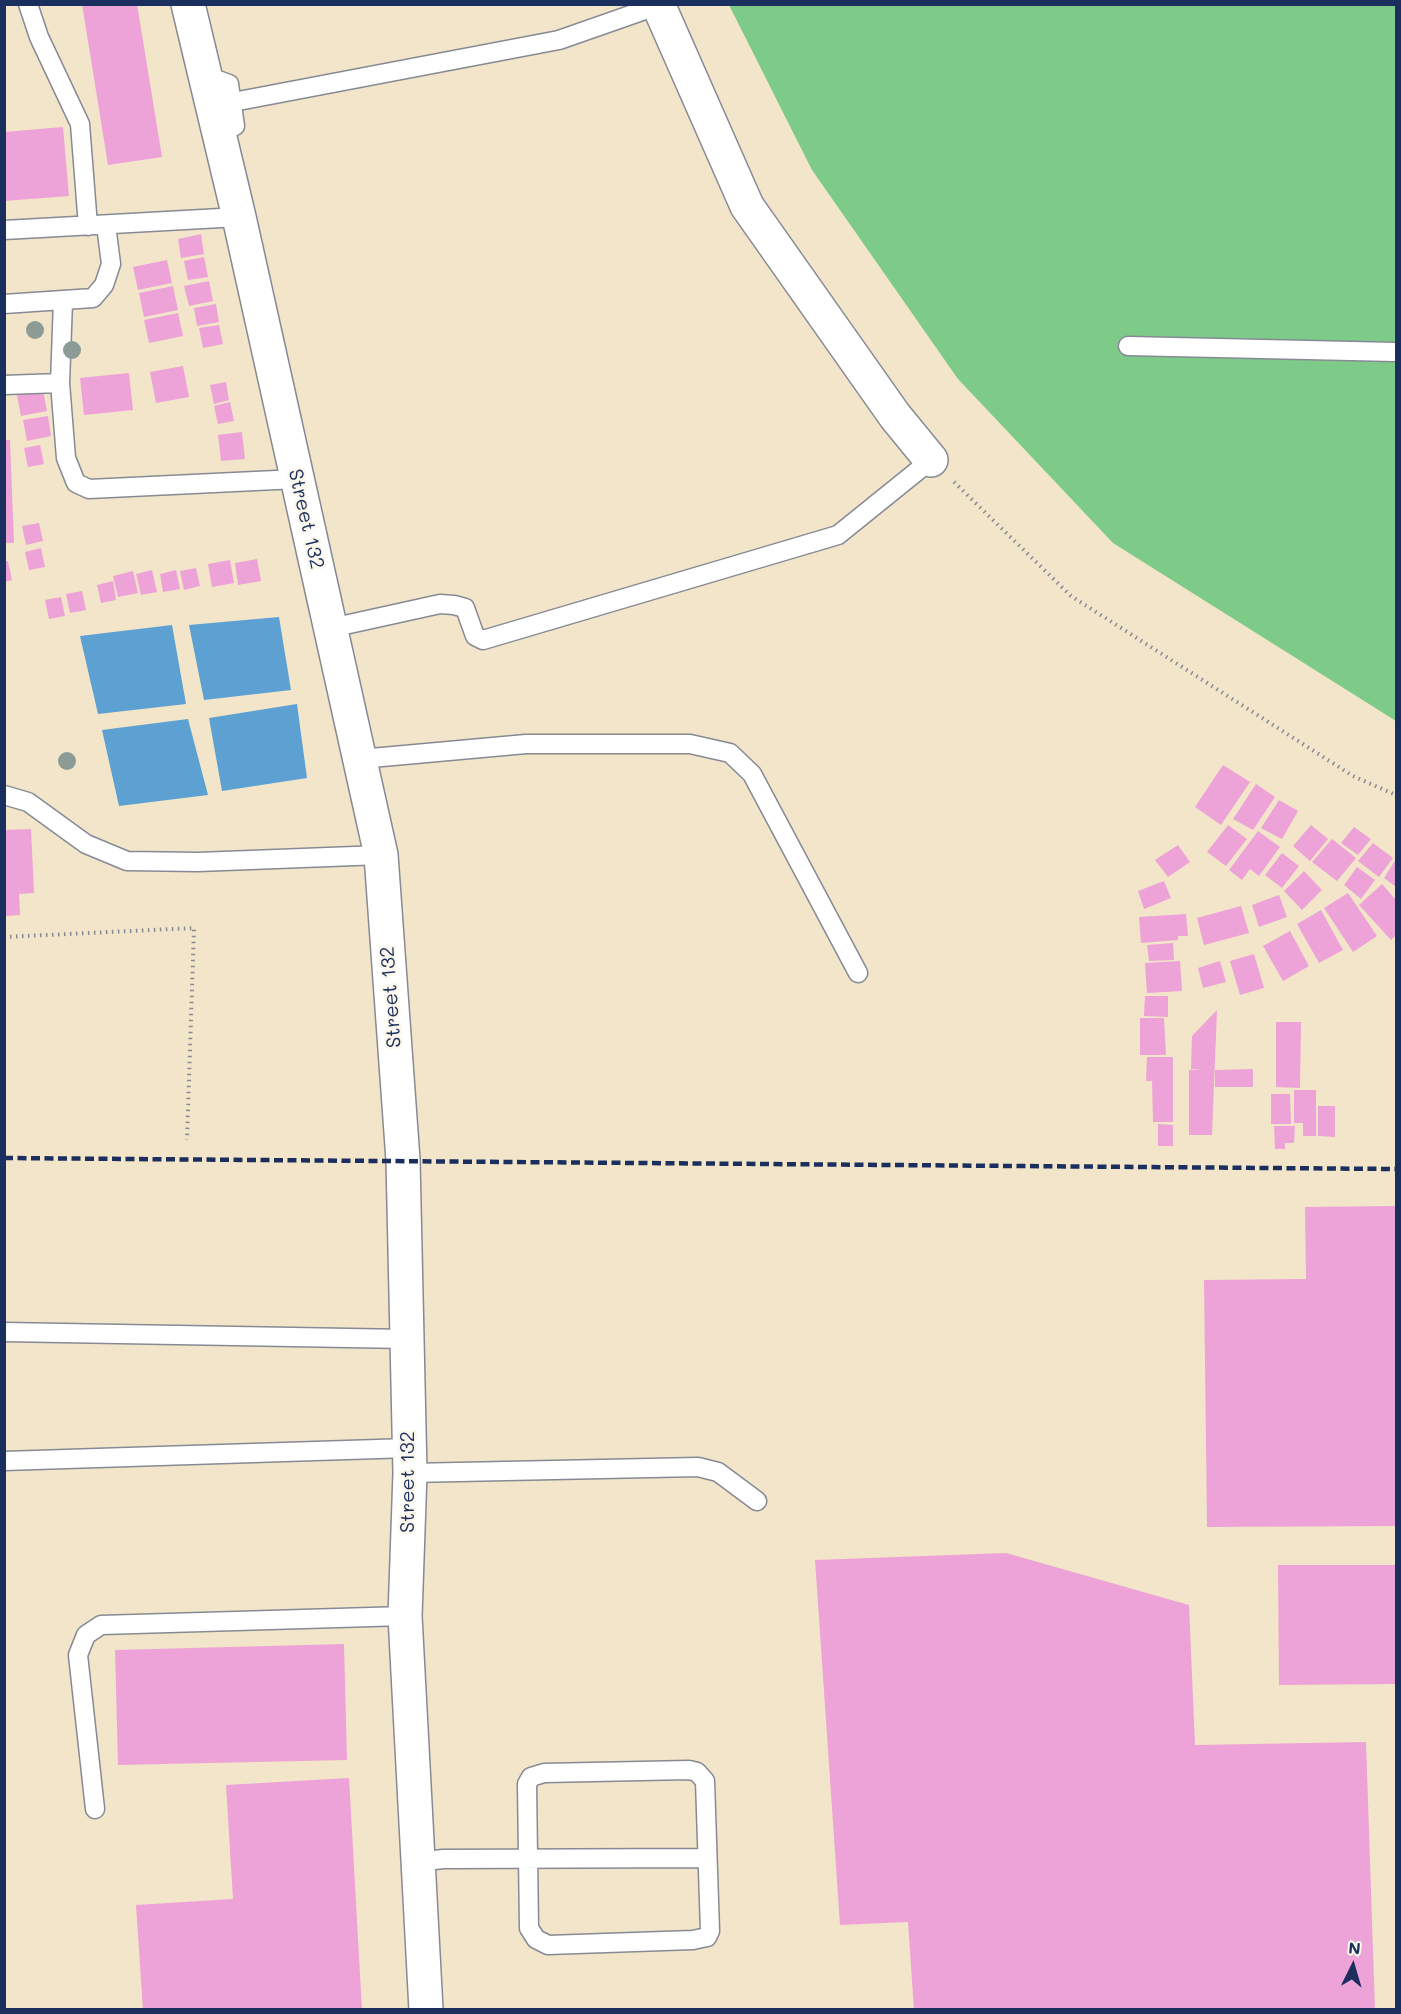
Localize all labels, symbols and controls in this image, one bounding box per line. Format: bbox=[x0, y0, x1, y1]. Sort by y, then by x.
street label: Street 132 bbox=[283, 467, 329, 571]
street label: Street 132 bbox=[375, 945, 407, 1049]
street label: Street 132 bbox=[396, 1431, 420, 1533]
north arrow bbox=[1323, 1936, 1383, 1996]
text: N bbox=[1348, 1937, 1362, 1959]

